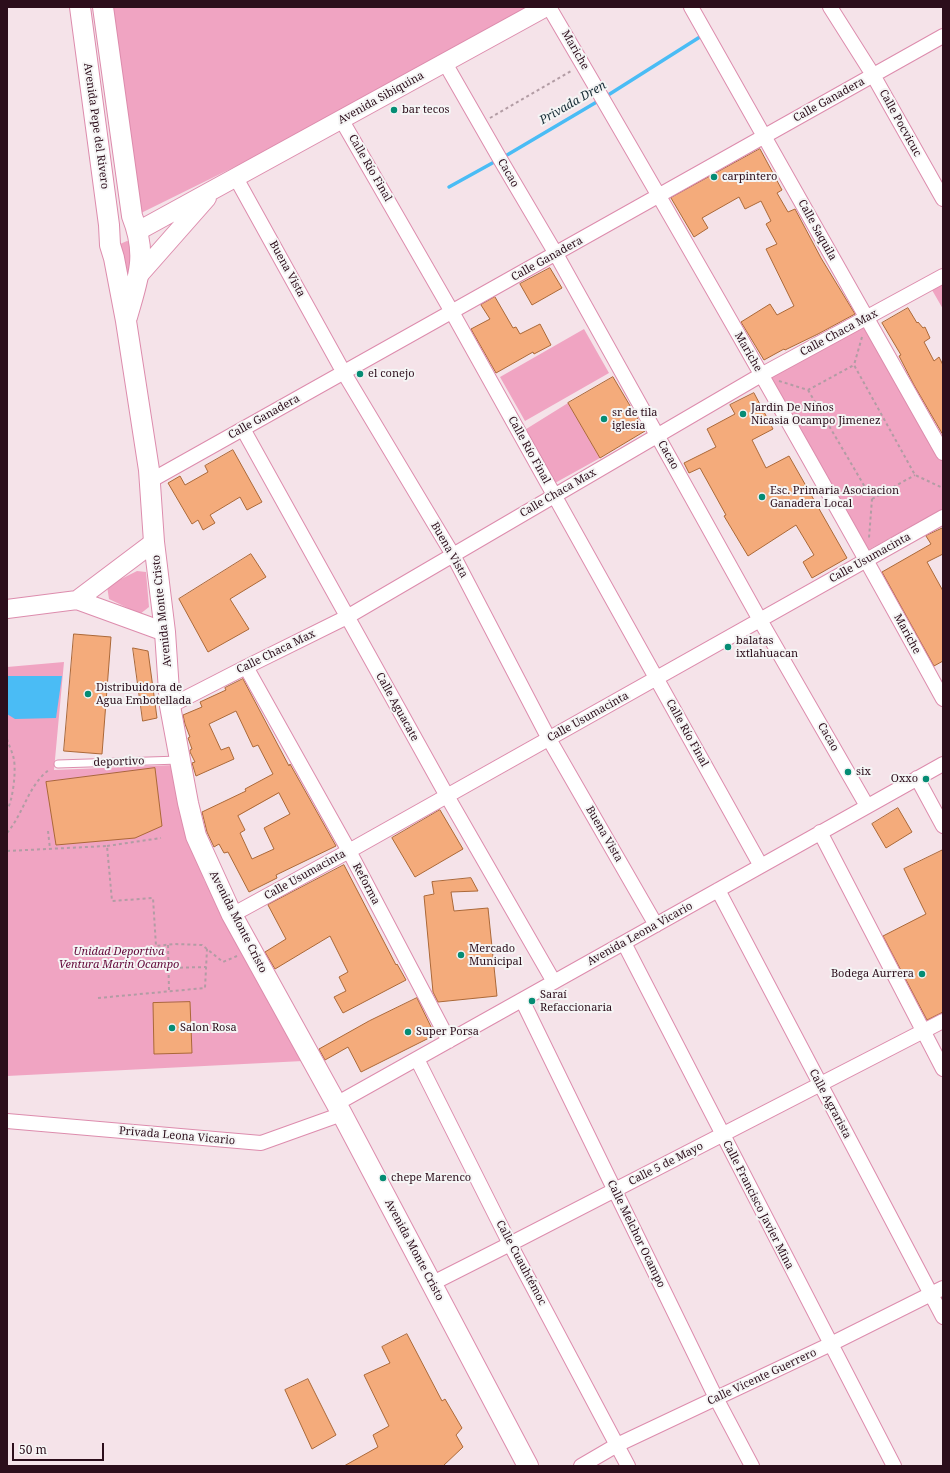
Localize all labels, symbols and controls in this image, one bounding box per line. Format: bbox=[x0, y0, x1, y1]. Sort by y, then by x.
street label: Mariche bbox=[558, 28, 592, 72]
street label: Avenida Pepe del Rivero bbox=[81, 62, 111, 190]
street label: Avenida Sibiquina bbox=[336, 69, 426, 127]
street label: Calle Ganadera bbox=[791, 75, 867, 125]
water label: Privada Dren bbox=[537, 78, 609, 128]
street label: Calle Pocvicuc bbox=[876, 87, 924, 159]
place label: bar tecos bbox=[402, 103, 449, 117]
marker: bar tecos bbox=[389, 105, 399, 115]
street label: Calle Río Final bbox=[345, 132, 395, 204]
street label: Cacao bbox=[495, 156, 521, 190]
place label: carpintero bbox=[722, 170, 777, 184]
marker: carpintero bbox=[709, 172, 719, 182]
street label: Calle Saquila bbox=[795, 197, 839, 263]
street label: Calle Ganadera bbox=[509, 234, 585, 284]
street label: Buena Vista bbox=[266, 239, 308, 299]
street label: Calle Chaca Max bbox=[798, 307, 880, 359]
street label: Mariche bbox=[731, 330, 765, 374]
place label: el conejo bbox=[368, 367, 415, 381]
marker: el conejo bbox=[355, 369, 365, 379]
street label: Calle Ganadera bbox=[226, 392, 302, 442]
place label: Jardin De Niños Nicasia Ocampo Jimenez bbox=[751, 401, 881, 427]
place label: sr de tila iglesia bbox=[612, 406, 657, 432]
marker: Jardin De Niños Nicasia Ocampo Jimenez bbox=[738, 409, 748, 419]
street label: Calle Río Final bbox=[505, 414, 553, 486]
marker: sr de tila iglesia bbox=[599, 414, 609, 424]
street label: Cacao bbox=[655, 438, 681, 472]
street label: Calle Chaca Max bbox=[518, 466, 598, 520]
place label: Esc. Primaria Asociacion Ganadera Local bbox=[770, 484, 899, 510]
marker: Esc. Primaria Asociacion Ganadera Local bbox=[757, 492, 767, 502]
street label: Buena Vista bbox=[428, 520, 470, 580]
street label: Calle Usumacinta bbox=[827, 530, 913, 586]
street label: Avenida Monte Cristo bbox=[150, 554, 174, 668]
street label: Mariche bbox=[891, 612, 923, 656]
street label: Calle Chaca Max bbox=[235, 627, 317, 677]
place label: balatas ixtlahuacan bbox=[736, 634, 798, 660]
marker: balatas ixtlahuacan bbox=[723, 642, 733, 652]
street label: Calle Aguacate bbox=[373, 670, 421, 744]
place label: Distribuidora de Agua Embotellada bbox=[96, 681, 192, 707]
marker: Distribuidora de Agua Embotellada bbox=[83, 689, 93, 699]
street label: Calle Usumacinta bbox=[545, 689, 631, 745]
street label: Calle Río Final bbox=[663, 697, 711, 769]
street label: Cacao bbox=[815, 720, 841, 754]
street label: deportivo bbox=[93, 755, 145, 769]
place label: six bbox=[856, 765, 871, 779]
marker: six bbox=[843, 767, 853, 777]
place label: Oxxo bbox=[891, 772, 918, 786]
marker: Oxxo bbox=[921, 774, 931, 784]
street label: Buena Vista bbox=[583, 804, 625, 864]
street label: Calle Usumacinta bbox=[262, 847, 348, 903]
street label: Reforma bbox=[350, 861, 382, 907]
street label: Avenida Monte Cristo bbox=[207, 869, 269, 975]
street label: Avenida Leona Vicario bbox=[585, 899, 695, 969]
place label: Mercado Municipal bbox=[469, 942, 522, 968]
park label: Unidad Deportiva Ventura Marin Ocampo bbox=[59, 945, 179, 971]
marker: Mercado Municipal bbox=[456, 950, 466, 960]
place label: Bodega Aurrera bbox=[831, 967, 914, 981]
marker: Bodega Aurrera bbox=[917, 969, 927, 979]
place label: Saraí Refaccionaria bbox=[540, 988, 612, 1014]
marker: Saraí Refaccionaria bbox=[527, 996, 537, 1006]
place label: Salon Rosa bbox=[180, 1021, 237, 1035]
marker: Salon Rosa bbox=[167, 1023, 177, 1033]
place label: Super Porsa bbox=[416, 1025, 479, 1039]
marker: Super Porsa bbox=[403, 1027, 413, 1037]
street label: Calle Agrarista bbox=[806, 1067, 854, 1141]
street label: Privada Leona Vicario bbox=[118, 1124, 236, 1148]
street label: Calle Francisco Javier Mina bbox=[720, 1138, 796, 1272]
street label: Calle 5 de Mayo bbox=[627, 1140, 705, 1188]
place label: chepe Marenco bbox=[391, 1171, 471, 1185]
marker: chepe Marenco bbox=[378, 1173, 388, 1183]
street label: Calle Melchor Ocampo bbox=[604, 1178, 668, 1290]
street label: Avenida Monte Cristo bbox=[382, 1197, 446, 1303]
street label: Calle Cuauhtémoc bbox=[493, 1218, 549, 1308]
street label: Calle Vicente Guerrero bbox=[705, 1346, 819, 1408]
scale bar bbox=[14, 1435, 106, 1461]
text: 50 m bbox=[19, 1441, 47, 1458]

